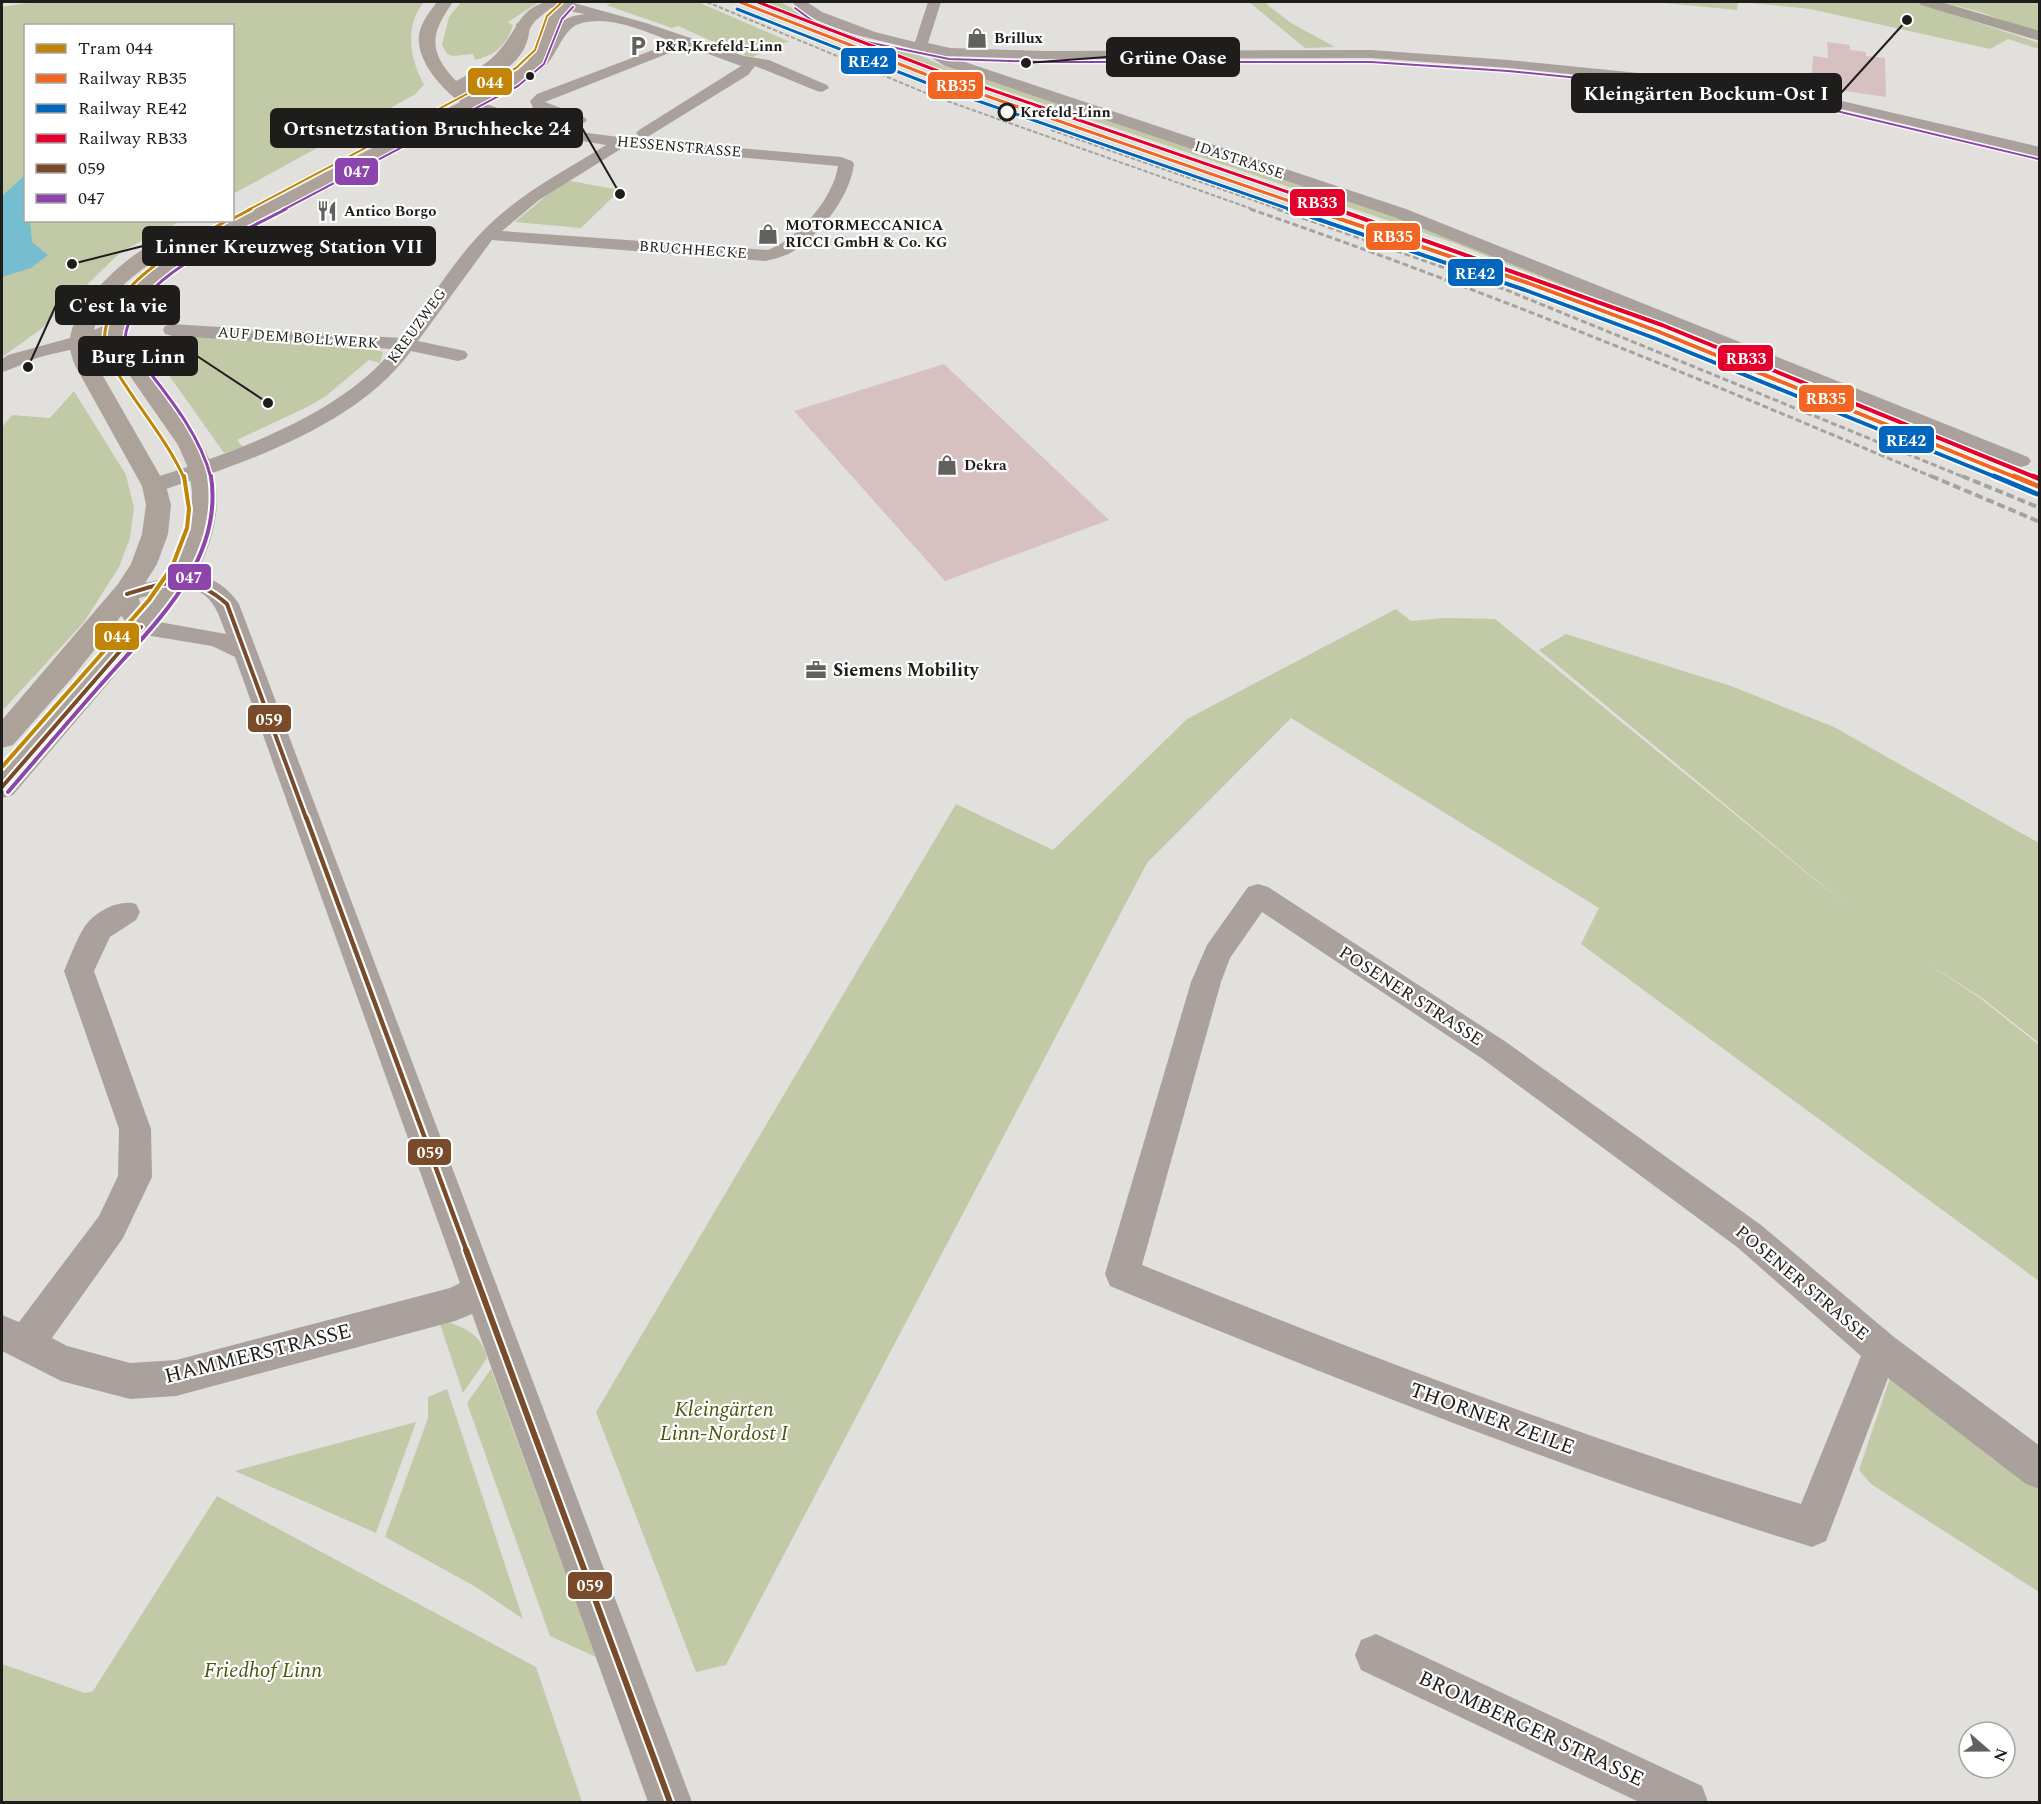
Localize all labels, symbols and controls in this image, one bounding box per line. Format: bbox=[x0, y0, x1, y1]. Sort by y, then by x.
legend bbox=[24, 24, 234, 222]
shop icon: Brillux bbox=[965, 26, 989, 50]
place label: Brillux bbox=[994, 27, 1043, 50]
parking icon: P&R,Krefeld-Linn bbox=[626, 34, 650, 58]
text: Tram 044 bbox=[78, 35, 153, 62]
place label: P&R,Krefeld-Linn bbox=[655, 35, 782, 58]
callout: Grüne Oase bbox=[1107, 38, 1239, 76]
text: Grüne Oase bbox=[1119, 43, 1227, 73]
line badge: RE42 bbox=[840, 47, 897, 75]
text: RE42 bbox=[848, 50, 888, 74]
text: Railway RB35 bbox=[78, 65, 187, 92]
line badge: 044 bbox=[467, 67, 513, 96]
unlabelled marker bbox=[524, 70, 536, 82]
text: 044 bbox=[477, 71, 503, 95]
line badge: RB35 bbox=[927, 71, 984, 100]
text: RB35 bbox=[936, 74, 976, 98]
callout: Kleingärten Bockum-Ost I bbox=[1572, 74, 1841, 112]
text: Kleingärten Bockum-Ost I bbox=[1583, 79, 1829, 109]
text: Railway RE42 bbox=[78, 95, 187, 122]
place label: Krefeld-Linn bbox=[1020, 101, 1111, 124]
marker: Krefeld-Linn bbox=[998, 103, 1016, 121]
callout: Ortsnetzstation Bruchhecke 24 bbox=[271, 109, 582, 147]
text: Ortsnetzstation Bruchhecke 24 bbox=[283, 114, 571, 144]
text: Railway RB33 bbox=[78, 125, 187, 152]
street label: HESSENSTRASSE bbox=[616, 130, 742, 164]
street label: IDASTRASSE bbox=[1191, 135, 1287, 185]
text: 059 bbox=[78, 155, 105, 182]
line badge: 047 bbox=[334, 157, 379, 186]
text: 047 bbox=[344, 160, 370, 184]
text: 047 bbox=[78, 185, 105, 212]
line badge: RB33 bbox=[1289, 188, 1346, 217]
text: RB33 bbox=[1297, 191, 1337, 215]
restaurant icon: Antico Borgo bbox=[315, 199, 339, 223]
place label: Antico Borgo bbox=[344, 200, 436, 223]
place label: MOTORMECCANICA RICCI GmbH & Co. KG bbox=[785, 214, 947, 254]
shop icon: MOTORMECCANICA RICCI GmbH & Co. KG bbox=[756, 222, 780, 246]
line badge: RB35 bbox=[1365, 222, 1421, 251]
text: RB35 bbox=[1373, 225, 1413, 249]
callout: Linner Kreuzweg Station VII bbox=[143, 227, 435, 265]
text: Linner Kreuzweg Station VII bbox=[155, 232, 423, 262]
street label: BRUCHHECKE bbox=[638, 235, 748, 265]
line badge: RE42 bbox=[1447, 258, 1504, 287]
text: RE42 bbox=[1455, 262, 1495, 286]
street label: KREUZWEG bbox=[382, 284, 452, 368]
callout: C'est la vie bbox=[56, 286, 179, 324]
text: C'est la vie bbox=[69, 291, 167, 321]
street label: AUF DEM BOLLWERK bbox=[217, 321, 379, 355]
callout: Burg Linn bbox=[79, 337, 197, 375]
text: Burg Linn bbox=[91, 342, 185, 372]
line badge: RB33 bbox=[1717, 344, 1774, 372]
text: RB33 bbox=[1726, 347, 1766, 371]
line badge: RB35 bbox=[1798, 384, 1855, 413]
text: RB35 bbox=[1806, 387, 1846, 411]
line badge: RE42 bbox=[1878, 425, 1935, 454]
text: RE42 bbox=[1886, 429, 1926, 453]
shop icon: Dekra bbox=[935, 453, 959, 477]
place label: Dekra bbox=[964, 454, 1007, 477]
line badge: 047 bbox=[167, 563, 212, 591]
text: 047 bbox=[176, 566, 202, 590]
line badge: 044 bbox=[94, 622, 140, 651]
text: 044 bbox=[104, 625, 130, 649]
place label: Siemens Mobility bbox=[833, 657, 980, 684]
office icon: Siemens Mobility bbox=[804, 658, 828, 682]
line badge: 059 bbox=[247, 704, 292, 733]
text: 059 bbox=[256, 708, 282, 732]
street label: POSENER STRASSE bbox=[1333, 939, 1489, 1053]
line badge: 059 bbox=[407, 1138, 452, 1166]
text: 059 bbox=[417, 1141, 443, 1165]
street label: POSENER STRASSE bbox=[1729, 1219, 1875, 1347]
street label: HAMMERSTRASSE bbox=[161, 1315, 355, 1393]
street label: THORNER ZEILE bbox=[1405, 1374, 1579, 1464]
park label: Kleingärten Linn-Nordost I bbox=[660, 1394, 789, 1450]
line badge: 059 bbox=[567, 1571, 613, 1600]
text: 059 bbox=[577, 1574, 603, 1598]
park label: Friedhof Linn bbox=[204, 1655, 322, 1687]
street label: BROMBERGER STRASSE bbox=[1413, 1663, 1649, 1795]
north arrow bbox=[1957, 1720, 2017, 1780]
text: N bbox=[1987, 1745, 2014, 1765]

